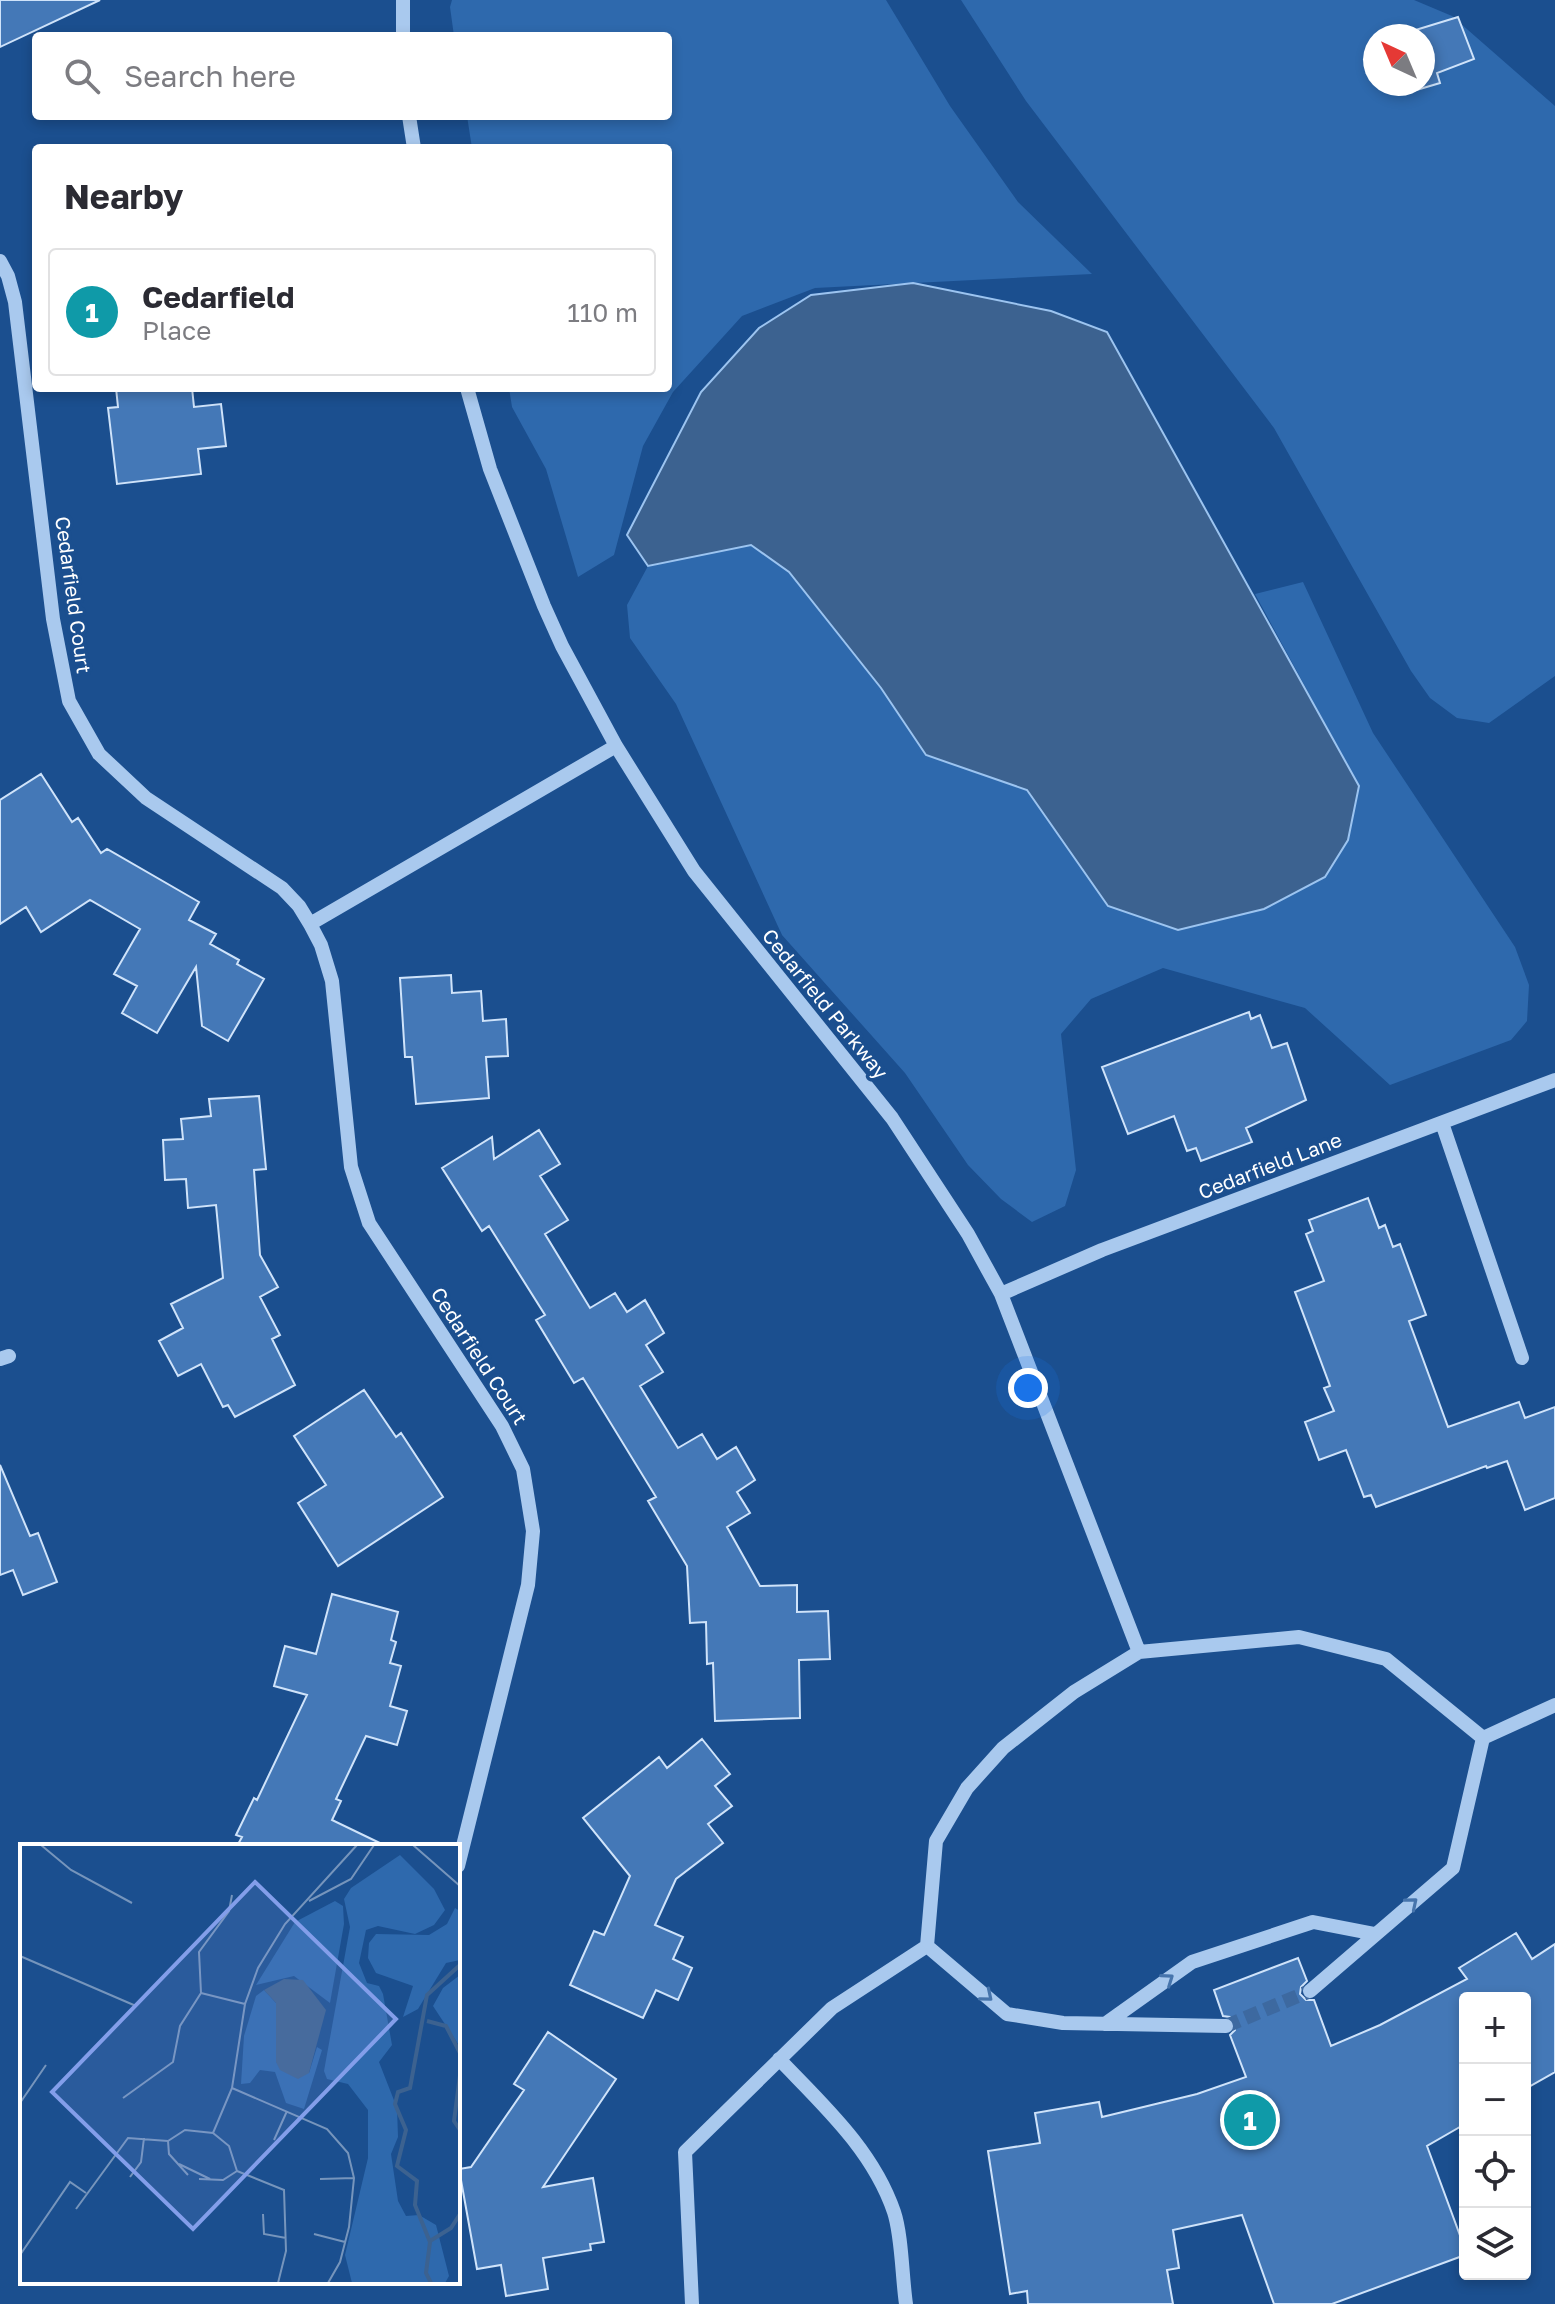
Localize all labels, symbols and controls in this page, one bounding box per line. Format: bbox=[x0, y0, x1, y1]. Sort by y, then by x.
north arrow bbox=[1363, 24, 1435, 96]
search box bbox=[32, 32, 672, 120]
icon: search bbox=[60, 54, 104, 98]
text: Search here bbox=[124, 58, 296, 94]
text: Nearby bbox=[64, 176, 184, 216]
text: Cedarfield bbox=[142, 279, 294, 315]
text: 1 bbox=[85, 297, 99, 328]
text: 110 m bbox=[567, 297, 638, 328]
text: Place bbox=[142, 315, 211, 346]
street label: Cedarfield Court bbox=[51, 515, 97, 675]
street label: Cedarfield Parkway bbox=[758, 923, 894, 1083]
street label: Cedarfield Lane bbox=[1195, 1127, 1345, 1203]
street label: Cedarfield Court bbox=[427, 1282, 533, 1429]
your location bbox=[1008, 1368, 1048, 1408]
inset map bbox=[20, 1844, 460, 2284]
one-way arrow bbox=[1403, 1898, 1417, 1913]
one-way arrow bbox=[1160, 1974, 1174, 1989]
one-way arrow bbox=[977, 1986, 992, 2001]
map controls bbox=[1459, 1992, 1531, 2280]
button: + bbox=[1459, 1992, 1531, 2064]
button: − bbox=[1459, 2064, 1531, 2136]
pin: 1 bbox=[1224, 2090, 1276, 2150]
button: locate bbox=[1459, 2136, 1531, 2208]
button: layers bbox=[1459, 2208, 1531, 2280]

